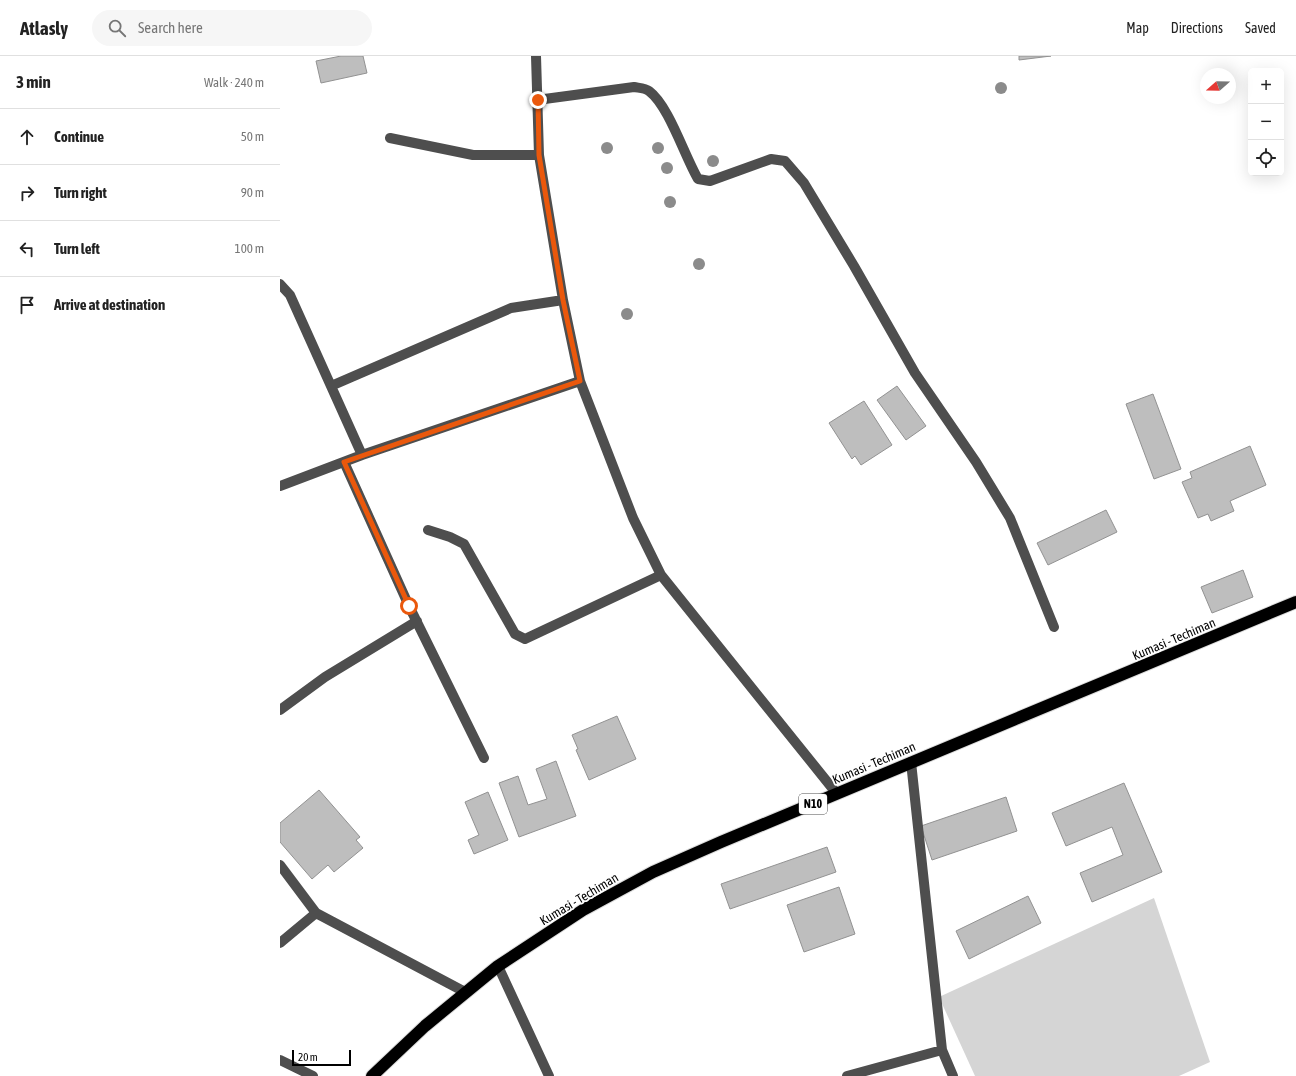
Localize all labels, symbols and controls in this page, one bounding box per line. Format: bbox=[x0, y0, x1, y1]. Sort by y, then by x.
search box bbox=[92, 10, 372, 46]
text: Atlasly bbox=[20, 17, 68, 39]
icon: search bbox=[106, 17, 128, 39]
text: Search here bbox=[138, 19, 203, 36]
text: Map bbox=[1126, 20, 1149, 36]
text: Directions bbox=[1171, 20, 1223, 36]
text: Saved bbox=[1245, 20, 1276, 36]
north arrow bbox=[1200, 68, 1236, 104]
map controls bbox=[1248, 68, 1284, 176]
button: + bbox=[1248, 68, 1284, 104]
text: 3 min bbox=[16, 72, 51, 92]
text: Walk · 240 m bbox=[204, 75, 264, 90]
route end bbox=[529, 91, 547, 109]
button: − bbox=[1248, 104, 1284, 140]
icon: ahead bbox=[16, 126, 38, 148]
text: Continue bbox=[54, 128, 104, 145]
text: 50 m bbox=[241, 129, 264, 144]
button: locate bbox=[1248, 140, 1284, 176]
icon: right bbox=[16, 182, 38, 204]
text: Turn right bbox=[54, 184, 107, 201]
text: 90 m bbox=[241, 185, 264, 200]
icon: left bbox=[16, 238, 38, 260]
text: Turn left bbox=[54, 240, 100, 257]
text: 100 m bbox=[235, 241, 264, 256]
icon: arrive bbox=[16, 294, 38, 316]
text: Arrive at destination bbox=[54, 296, 165, 313]
route start bbox=[400, 597, 418, 615]
street label: Kumasi - Techiman bbox=[1130, 615, 1218, 663]
street label: Kumasi - Techiman bbox=[830, 739, 918, 787]
road number: N10 bbox=[799, 794, 827, 814]
street label: Kumasi - Techiman bbox=[537, 870, 621, 928]
scale bar bbox=[292, 1048, 351, 1067]
text: 20 m bbox=[298, 1051, 318, 1063]

